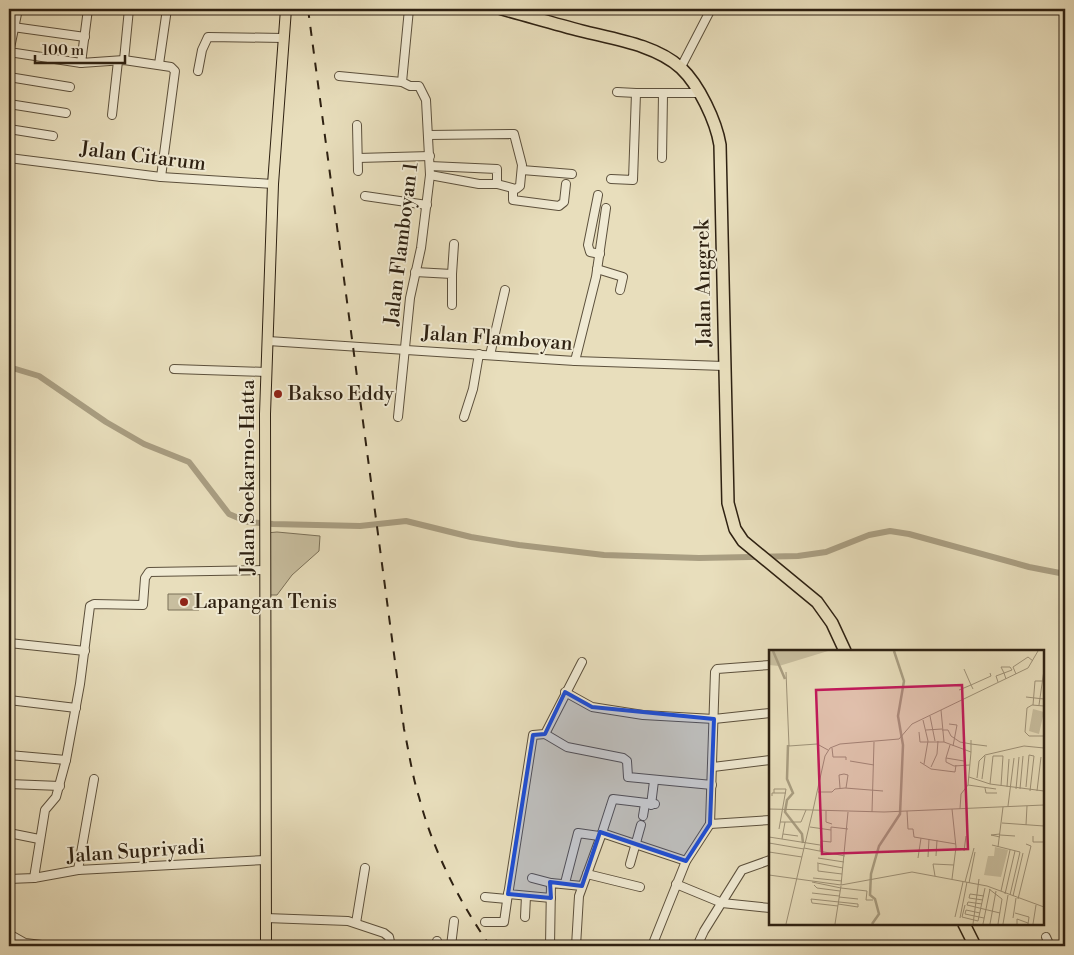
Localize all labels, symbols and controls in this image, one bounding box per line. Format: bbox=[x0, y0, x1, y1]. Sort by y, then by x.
scale bar bbox=[35, 32, 125, 64]
text: 100 m bbox=[42, 41, 84, 60]
street label: Jalan Citarum bbox=[78, 137, 208, 177]
street label: Jalan Flamboyan 1 bbox=[379, 161, 424, 328]
street label: Jalan Anggrek bbox=[690, 218, 718, 347]
street label: Jalan Flamboyan bbox=[420, 321, 573, 357]
street label: Jalan Soekarno-Hatta bbox=[236, 378, 261, 576]
place label: Bakso Eddy bbox=[287, 382, 394, 407]
marker: Bakso Eddy bbox=[272, 388, 284, 400]
place label: Lapangan Tenis bbox=[194, 590, 337, 615]
marker: Lapangan Tenis bbox=[178, 596, 190, 608]
inset map bbox=[769, 650, 1044, 925]
street label: Jalan Supriyadi bbox=[65, 835, 206, 869]

